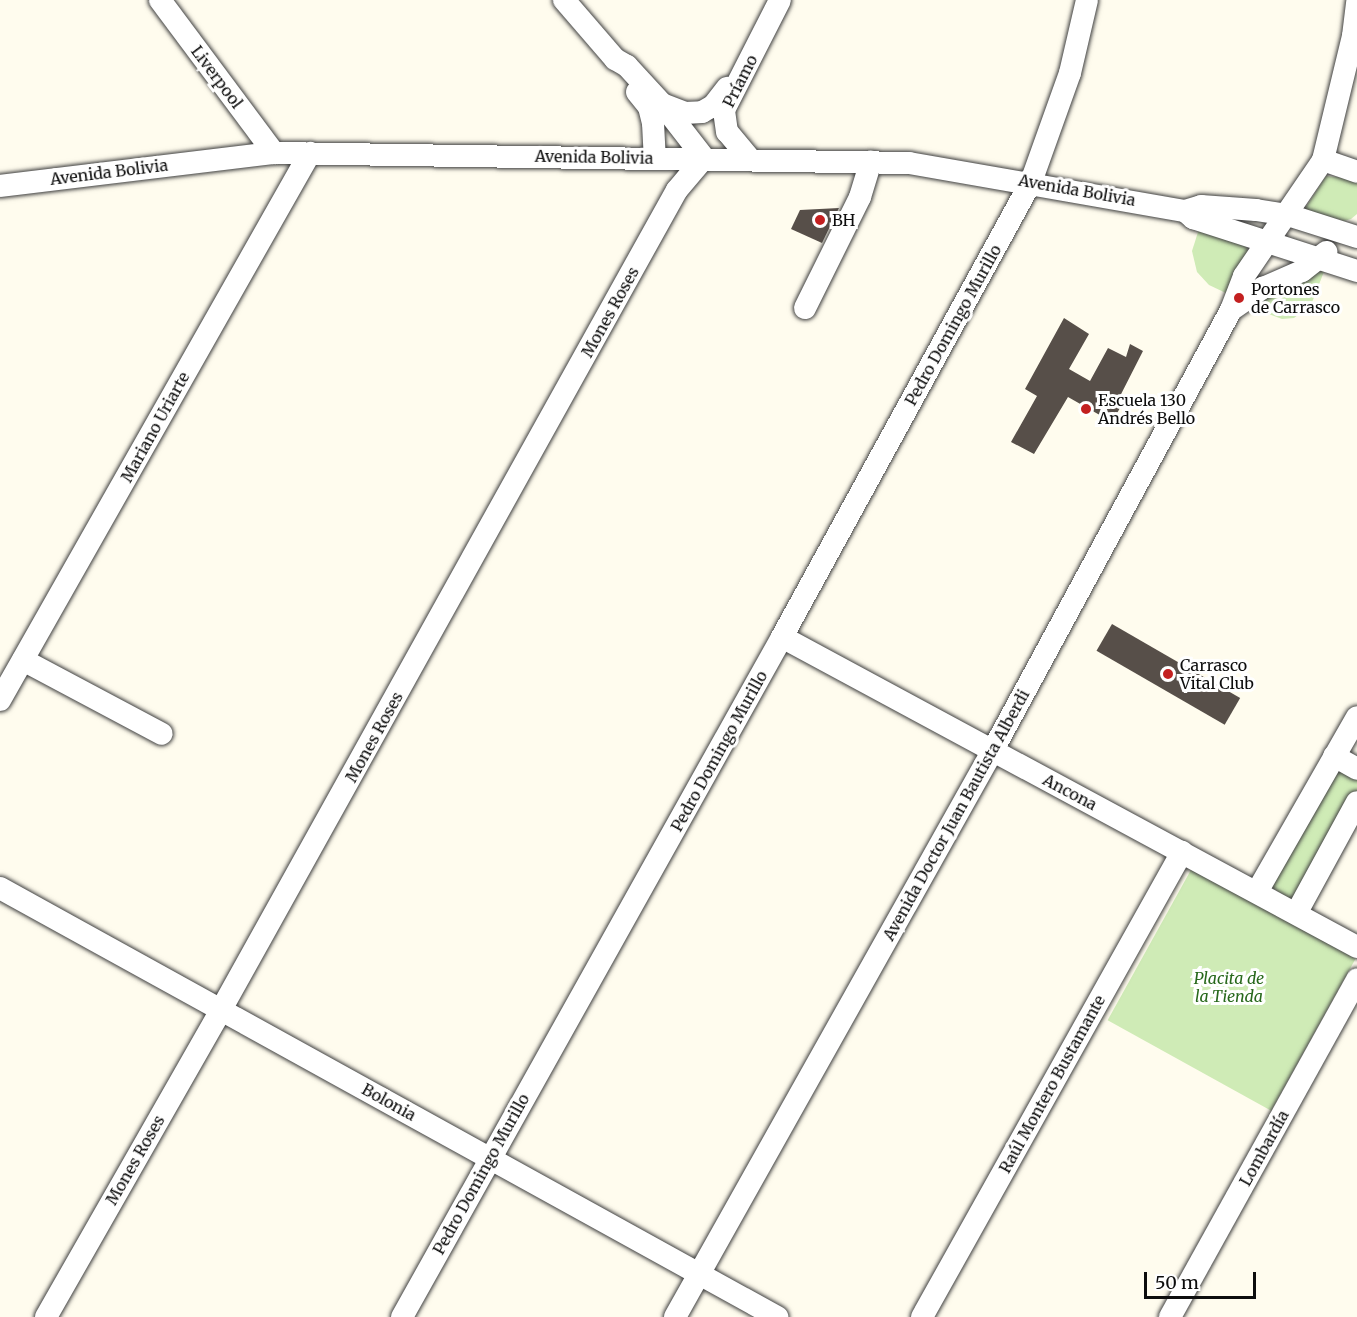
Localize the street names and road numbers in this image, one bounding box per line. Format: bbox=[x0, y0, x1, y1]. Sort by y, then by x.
street label: Liverpool bbox=[187, 42, 247, 112]
street label: Príamo bbox=[719, 52, 761, 110]
street label: Avenida Bolivia bbox=[535, 146, 653, 168]
street label: Avenida Bolivia bbox=[49, 155, 169, 189]
street label: Avenida Bolivia bbox=[1017, 170, 1137, 210]
street label: Pedro Domingo Murillo bbox=[901, 241, 1005, 409]
street label: Mones Roses bbox=[577, 263, 643, 361]
street label: Mariano Uriarte bbox=[117, 369, 193, 485]
street label: Pedro Domingo Murillo bbox=[667, 667, 771, 835]
street label: Avenida Doctor Juan Bautista Alberdi bbox=[879, 686, 1033, 944]
street label: Mones Roses bbox=[341, 688, 407, 786]
street label: Ancona bbox=[1040, 770, 1100, 814]
street label: Raúl Montero Bustamante bbox=[995, 992, 1109, 1176]
street label: Bolonia bbox=[359, 1079, 419, 1125]
street label: Pedro Domingo Murillo bbox=[429, 1090, 533, 1258]
street label: Lombardía bbox=[1235, 1107, 1293, 1189]
street label: Mones Roses bbox=[102, 1112, 168, 1208]

